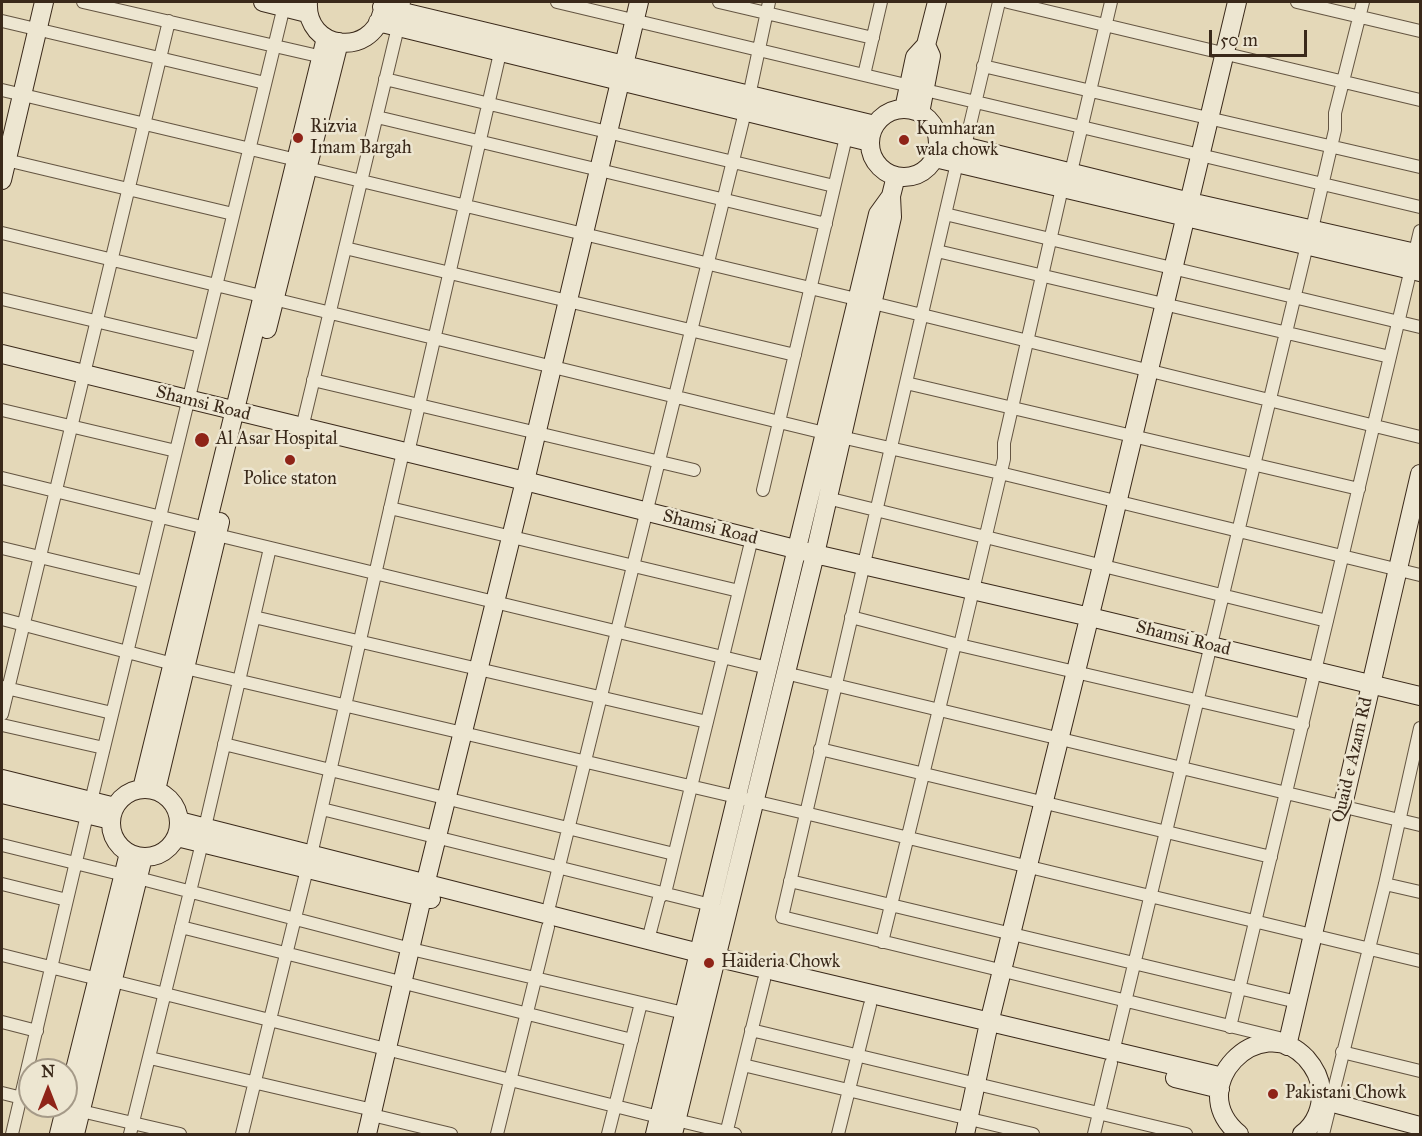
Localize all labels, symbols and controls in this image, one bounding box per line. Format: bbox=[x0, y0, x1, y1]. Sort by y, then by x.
scale bar bbox=[1212, 18, 1310, 56]
text: 50 m bbox=[1220, 29, 1258, 51]
place label: Rizvia Imam Bargah bbox=[310, 117, 412, 160]
place label: Kumharan wala chowk bbox=[916, 119, 998, 162]
marker: Rizvia Imam Bargah bbox=[291, 131, 305, 145]
marker: Kumharan wala chowk bbox=[897, 133, 911, 147]
street label: Shamsi Road bbox=[153, 382, 253, 426]
place label: Al Asar Hospital bbox=[216, 429, 338, 451]
marker: Al Asar Hospital bbox=[193, 431, 211, 449]
marker: Police staton bbox=[283, 453, 297, 467]
place label: Police staton bbox=[243, 469, 337, 491]
street label: Shamsi Road bbox=[660, 506, 760, 550]
street label: Shamsi Road bbox=[1133, 617, 1233, 661]
street label: Quaid e Azam Rd bbox=[1328, 695, 1378, 825]
place label: Haideria Chowk bbox=[721, 952, 840, 974]
marker: Haideria Chowk bbox=[702, 956, 716, 970]
north arrow bbox=[18, 1058, 78, 1118]
text: N bbox=[41, 1062, 55, 1081]
place label: Pakistani Chowk bbox=[1285, 1083, 1406, 1105]
marker: Pakistani Chowk bbox=[1266, 1087, 1280, 1101]

